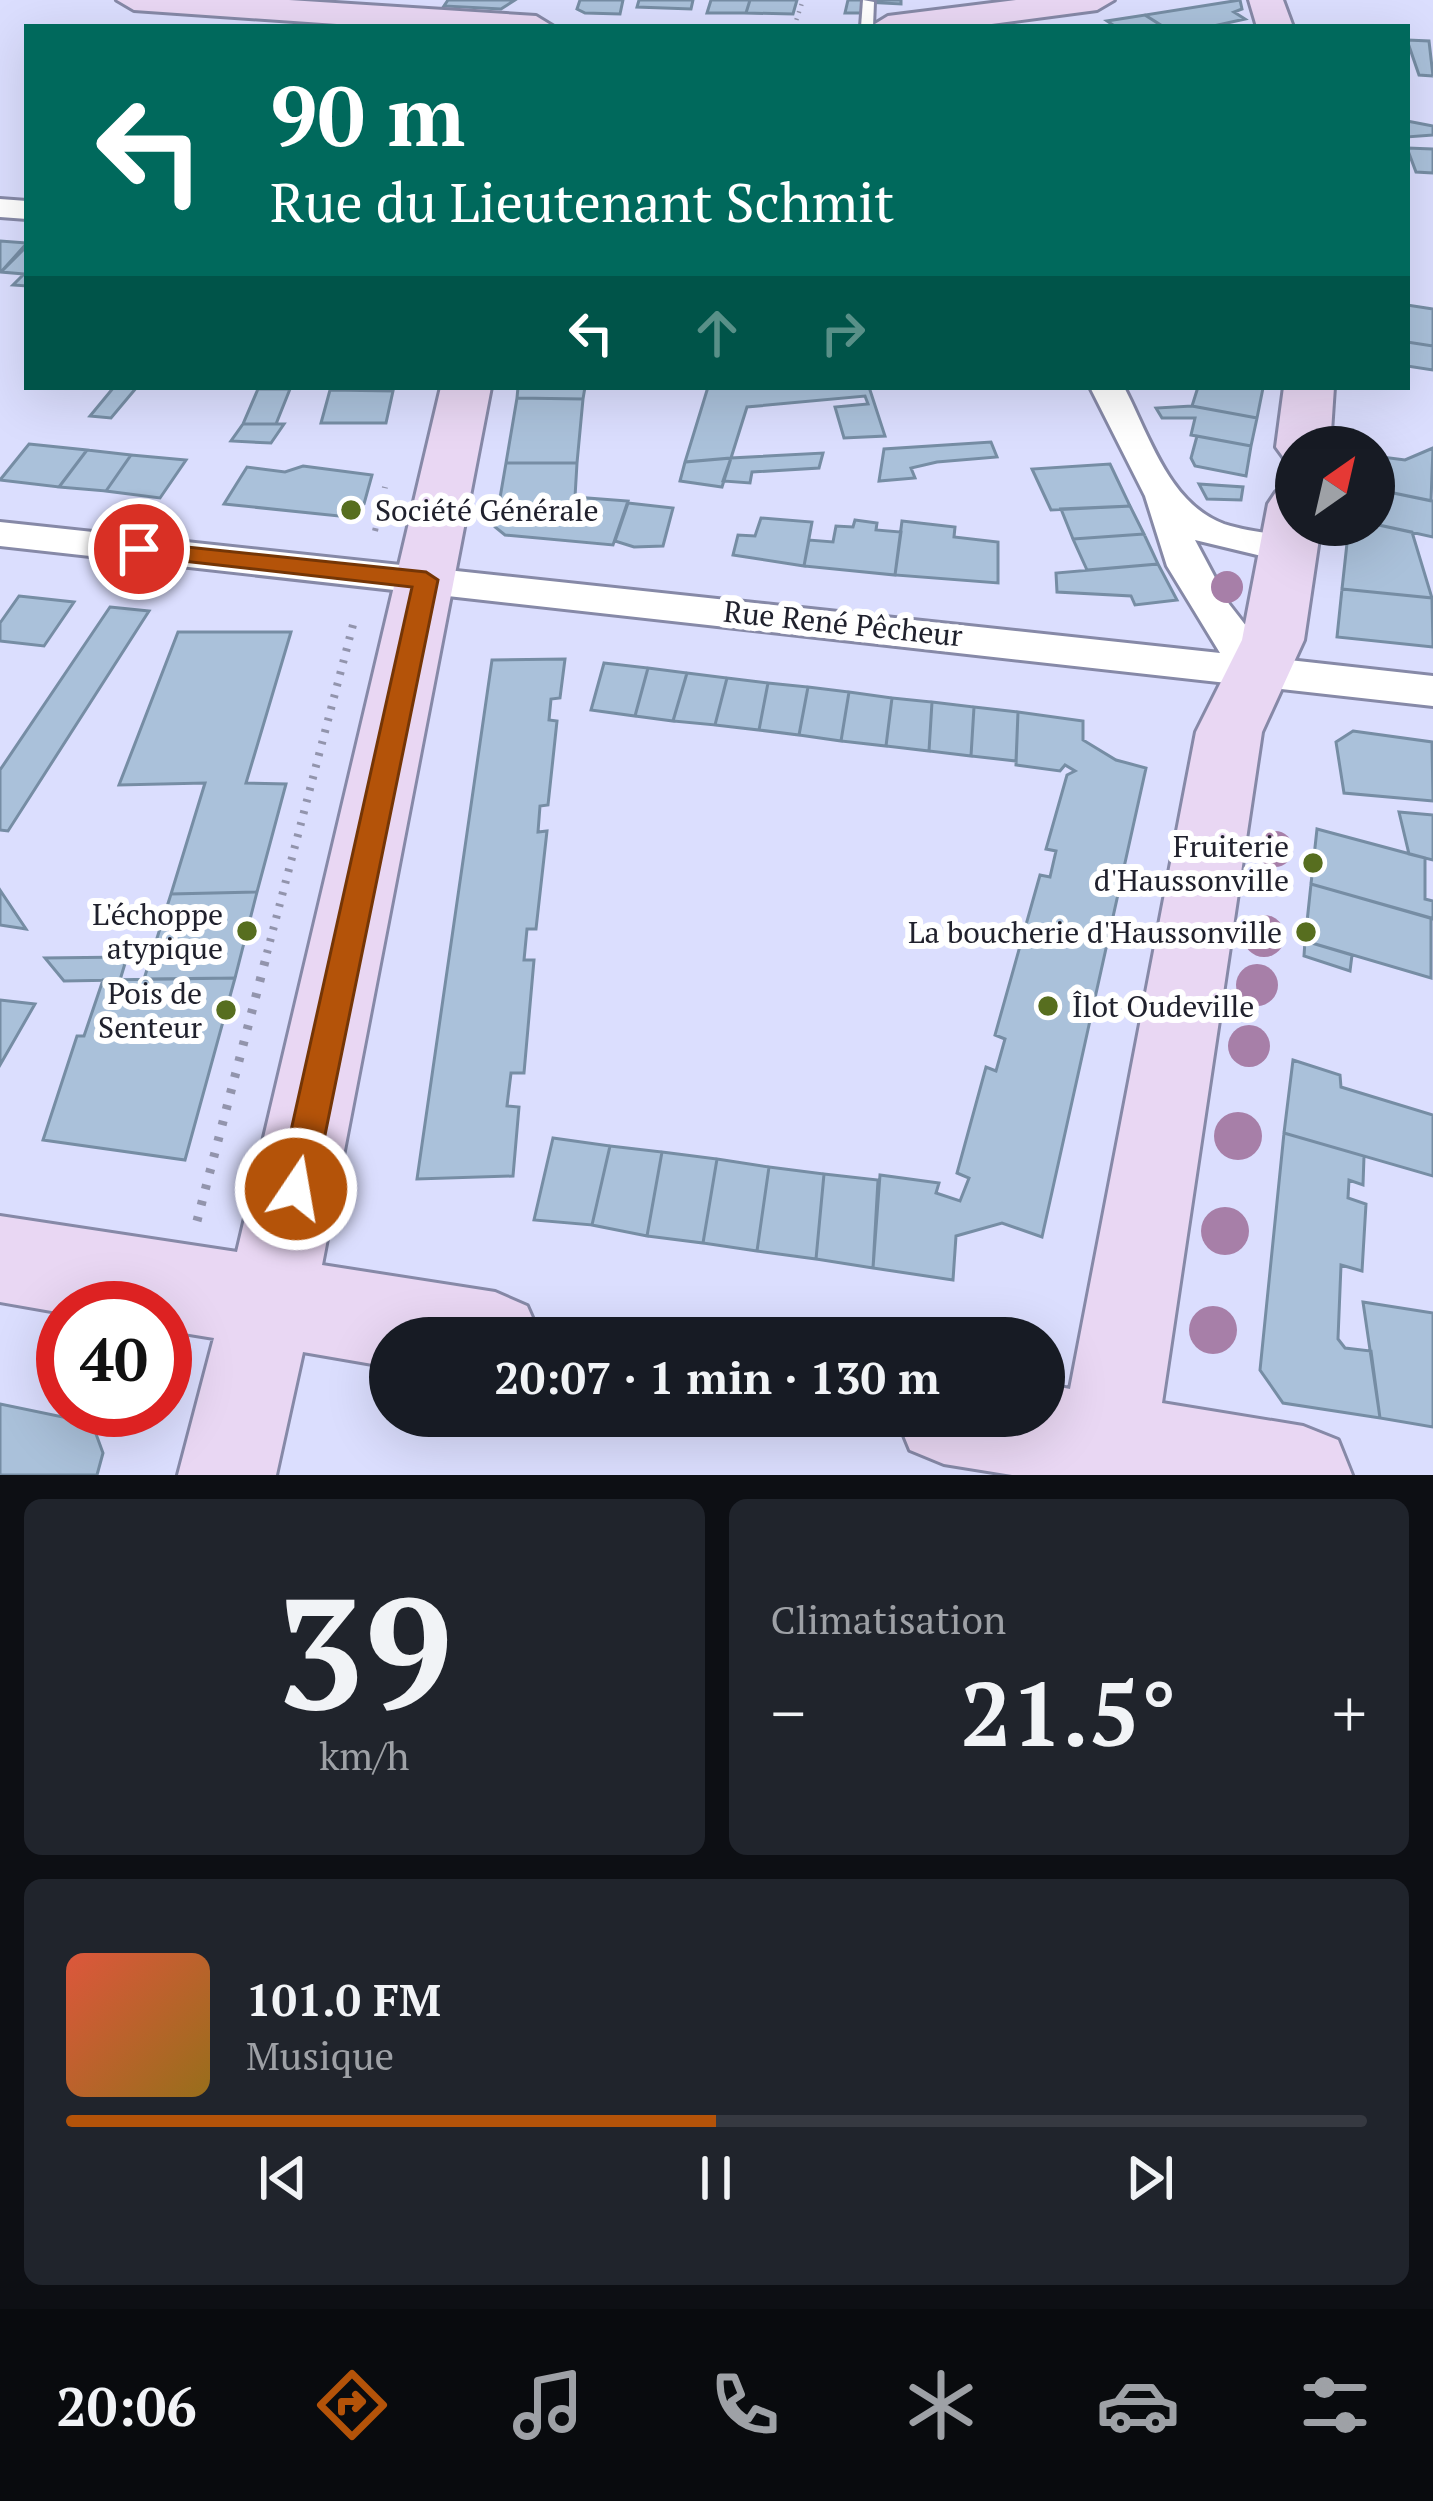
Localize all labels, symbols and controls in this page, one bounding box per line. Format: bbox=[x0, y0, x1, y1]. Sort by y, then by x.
text: 90 m bbox=[270, 59, 465, 170]
icon: left bbox=[72, 72, 228, 228]
text: Rue du Lieutenant Schmit bbox=[270, 166, 894, 237]
icon: left bbox=[558, 300, 624, 366]
icon: ahead bbox=[684, 300, 750, 366]
icon: right bbox=[810, 300, 876, 366]
north arrow bbox=[1275, 426, 1395, 546]
map controls bbox=[1275, 426, 1395, 546]
place label: Société Générale bbox=[375, 490, 599, 530]
marker: Société Générale bbox=[338, 497, 364, 523]
pin bbox=[88, 498, 190, 600]
icon: arrive bbox=[106, 516, 172, 582]
street label: Rue René Pêcheur bbox=[722, 591, 965, 655]
place label: Fruiterie d'Haussonville bbox=[1094, 826, 1289, 900]
marker: Fruiterie d'Haussonville bbox=[1300, 850, 1326, 876]
place label: L'échoppe atypique bbox=[92, 894, 223, 968]
place label: La boucherie d'Haussonville bbox=[908, 912, 1282, 952]
marker: L'échoppe atypique bbox=[234, 918, 260, 944]
marker: La boucherie d'Haussonville bbox=[1293, 919, 1319, 945]
place label: Pois de Senteur bbox=[98, 973, 202, 1047]
place label: Îlot Oudeville bbox=[1072, 986, 1254, 1026]
marker: Îlot Oudeville bbox=[1035, 993, 1061, 1019]
marker: Pois de Senteur bbox=[213, 997, 239, 1023]
position arrow bbox=[233, 1126, 359, 1252]
speed limit sign: 40 bbox=[36, 1281, 192, 1437]
text: 20:07 · 1 min · 130 m bbox=[494, 1347, 940, 1407]
text: 39 bbox=[276, 1547, 452, 1754]
text: Climatisation bbox=[771, 1593, 1006, 1645]
text: 21.5° bbox=[961, 1652, 1177, 1772]
text: − bbox=[771, 1668, 806, 1756]
text: + bbox=[1332, 1668, 1367, 1756]
text: km/h bbox=[319, 1729, 409, 1781]
text: 101.0 FM bbox=[246, 1969, 441, 2029]
text: Musique bbox=[246, 2029, 394, 2081]
icon: previous bbox=[250, 2145, 316, 2211]
icon: pause bbox=[683, 2145, 749, 2211]
icon: next bbox=[1117, 2145, 1183, 2211]
icon: directions bbox=[310, 2363, 394, 2447]
icon: music bbox=[506, 2363, 590, 2447]
icon: phone bbox=[703, 2363, 787, 2447]
icon: climate bbox=[899, 2363, 983, 2447]
icon: car bbox=[1096, 2363, 1180, 2447]
icon: filters bbox=[1293, 2363, 1377, 2447]
text: 20:06 bbox=[56, 2370, 197, 2441]

